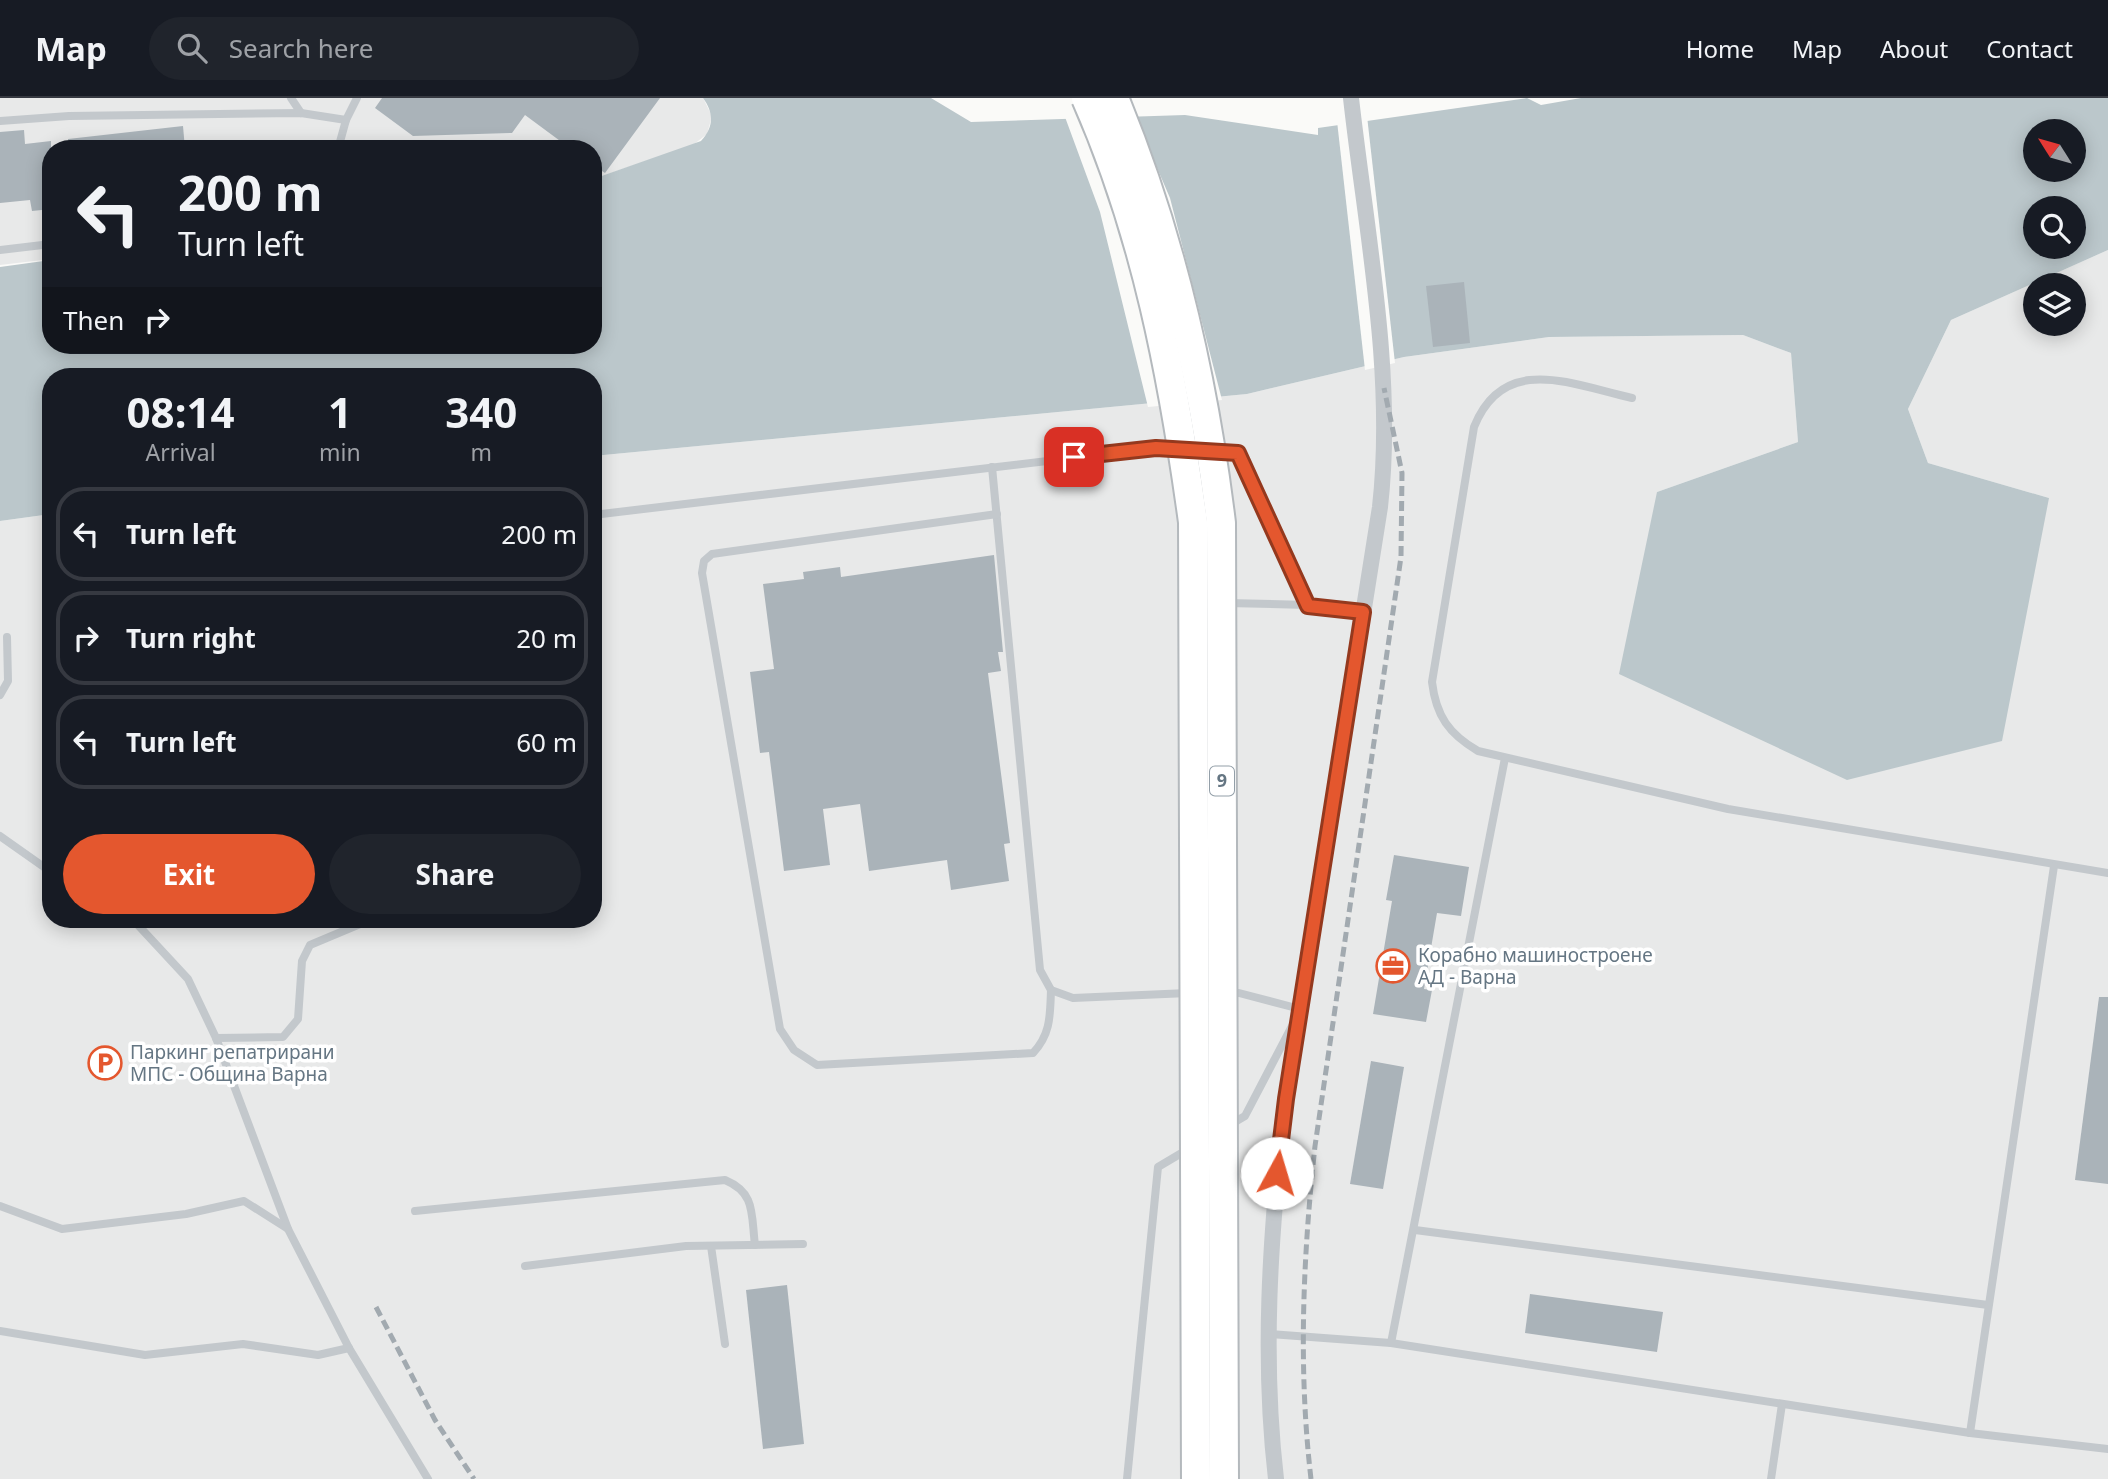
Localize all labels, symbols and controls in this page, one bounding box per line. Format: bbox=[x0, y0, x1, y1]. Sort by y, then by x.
search box bbox=[149, 17, 639, 80]
text: Map bbox=[35, 26, 107, 71]
icon: search bbox=[173, 29, 211, 67]
text: Search here bbox=[229, 30, 373, 66]
text: Home bbox=[1686, 32, 1754, 65]
text: Map bbox=[1792, 32, 1842, 65]
text: About bbox=[1880, 32, 1948, 65]
text: Contact bbox=[1986, 32, 2073, 65]
north arrow bbox=[2023, 119, 2086, 182]
map controls bbox=[2023, 119, 2086, 336]
text: 200 m bbox=[178, 159, 323, 225]
icon: left bbox=[63, 168, 154, 259]
button: search bbox=[2023, 196, 2086, 259]
text: Turn left bbox=[178, 222, 304, 265]
button: layers bbox=[2023, 273, 2086, 336]
icon: right bbox=[138, 301, 176, 339]
text: Then bbox=[63, 302, 124, 338]
text: 08:14 bbox=[127, 383, 234, 440]
text: 1 bbox=[328, 383, 352, 440]
text: 340 bbox=[445, 383, 517, 440]
pin bbox=[1044, 427, 1104, 487]
text: Arrival bbox=[145, 436, 216, 468]
text: min bbox=[319, 436, 361, 468]
text: m bbox=[471, 436, 492, 468]
icon: arrive bbox=[1055, 438, 1093, 476]
icon: left bbox=[67, 515, 105, 553]
text: Turn left bbox=[126, 516, 237, 552]
text: 200 m bbox=[501, 516, 577, 552]
icon: right bbox=[67, 619, 105, 657]
text: Turn right bbox=[126, 620, 256, 656]
text: 20 m bbox=[516, 620, 577, 656]
icon: left bbox=[67, 723, 105, 761]
text: Turn left bbox=[126, 724, 237, 760]
text: 60 m bbox=[516, 724, 577, 760]
road number: 9 bbox=[1210, 766, 1234, 796]
button: Exit bbox=[63, 834, 315, 914]
button: Share bbox=[329, 834, 581, 914]
place label: Корабно машиностроене АД - Варна bbox=[1418, 942, 1653, 990]
office icon: Корабно машиностроене АД - Варна bbox=[1374, 947, 1412, 985]
place label: Паркинг репатрирани МПС - Община Варна bbox=[130, 1039, 335, 1087]
parking icon: Паркинг репатрирани МПС - Община Варна bbox=[86, 1044, 124, 1082]
position arrow bbox=[1240, 1136, 1314, 1210]

